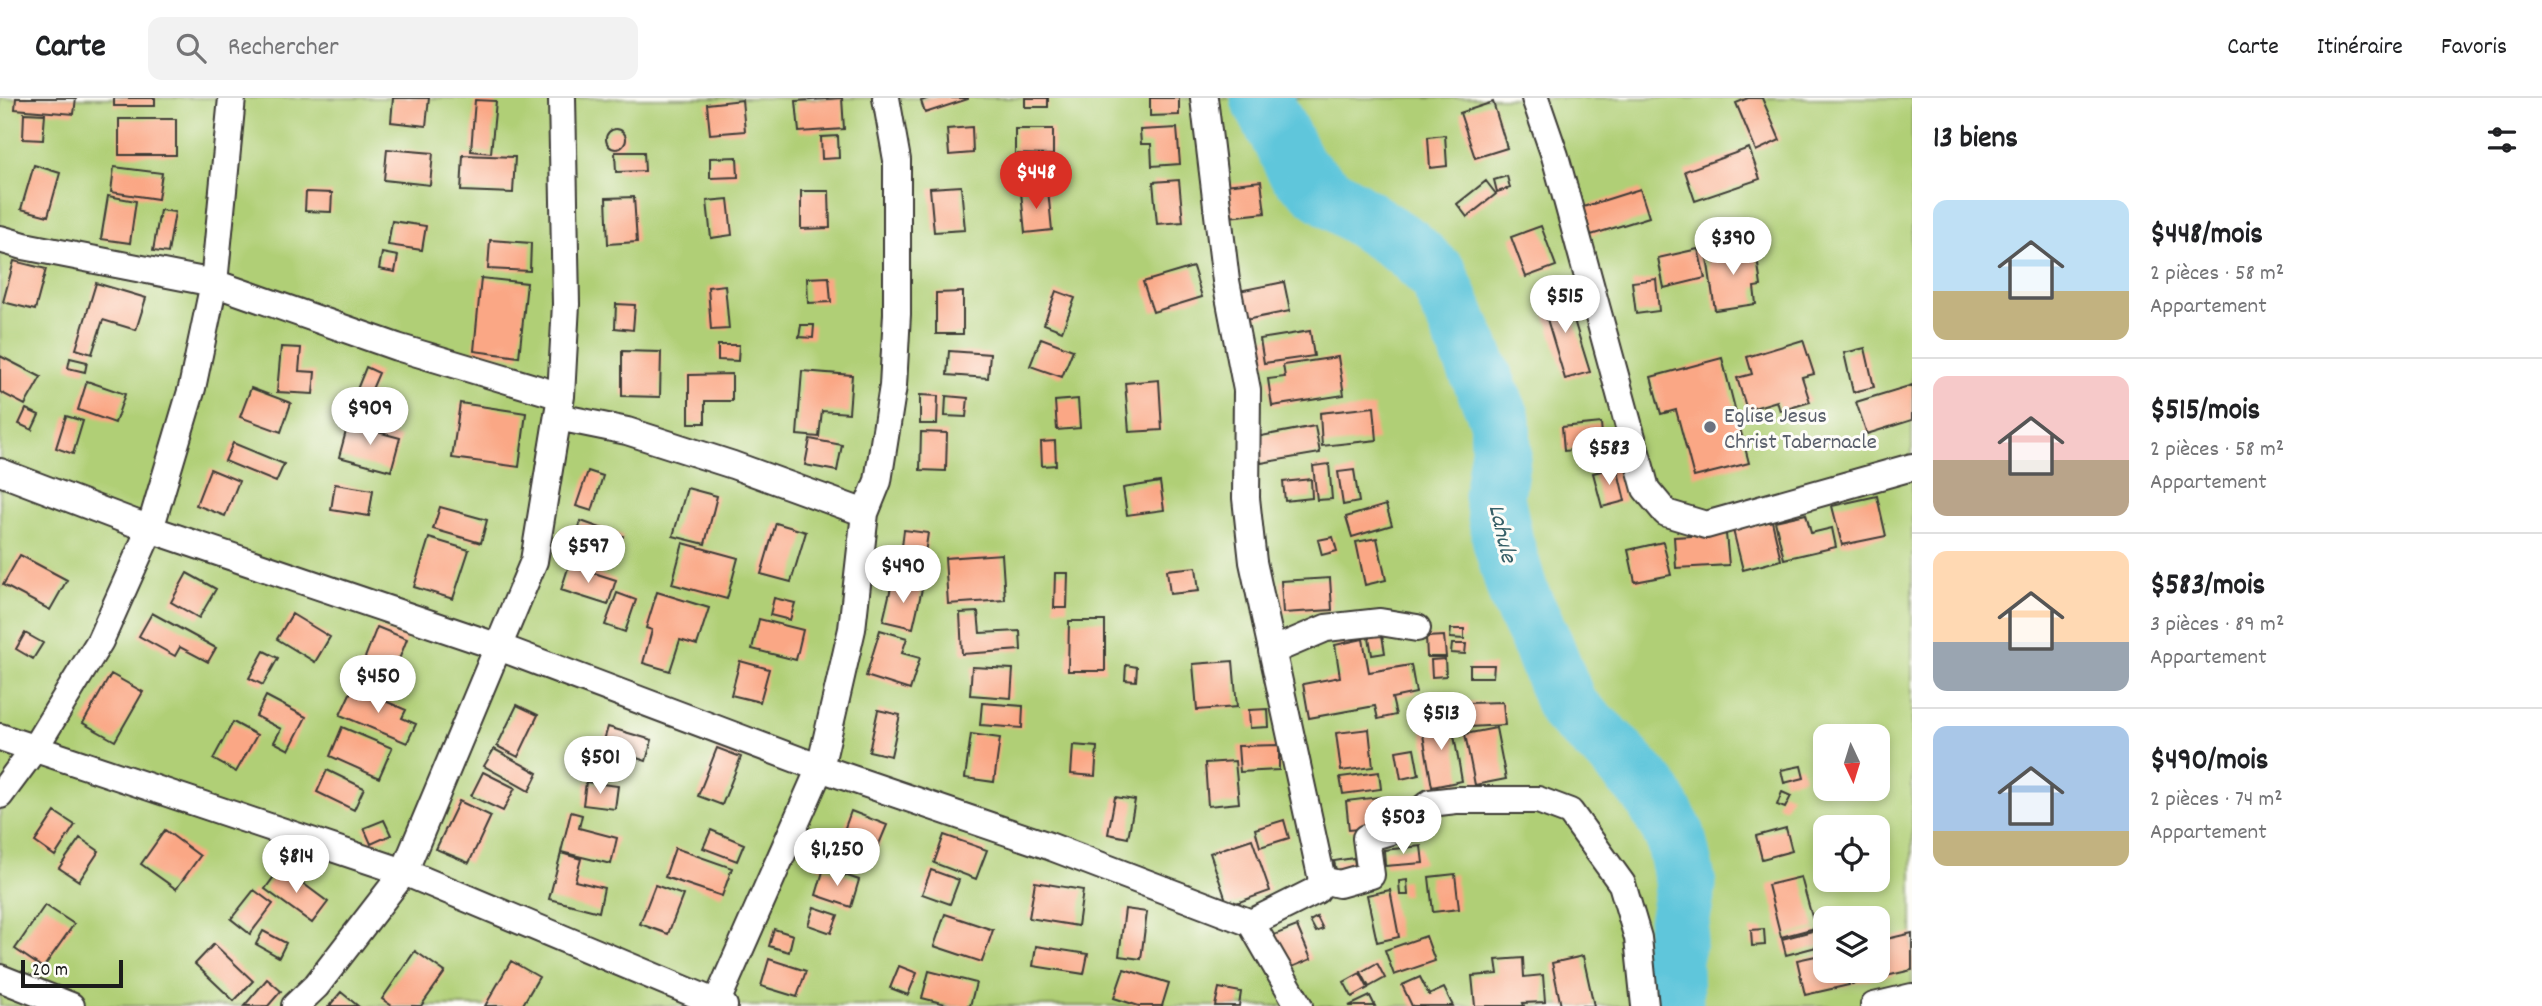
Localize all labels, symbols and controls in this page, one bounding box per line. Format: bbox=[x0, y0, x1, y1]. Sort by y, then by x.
search box bbox=[148, 17, 638, 80]
text: Carte bbox=[35, 25, 106, 72]
icon: search bbox=[172, 29, 210, 67]
text: Rechercher bbox=[228, 30, 339, 67]
text: Carte bbox=[2227, 31, 2279, 65]
text: Itinéraire bbox=[2317, 31, 2403, 65]
text: Favoris bbox=[2441, 31, 2507, 65]
text: 13 biens bbox=[1933, 119, 2018, 162]
icon: filters bbox=[2483, 121, 2521, 159]
pin: $448 bbox=[995, 152, 1077, 211]
text: $448 bbox=[1016, 157, 1056, 190]
text: $448/mois bbox=[2150, 215, 2263, 258]
pin: $390 bbox=[1692, 218, 1774, 277]
text: $390 bbox=[1711, 223, 1755, 256]
icon: home bbox=[1989, 228, 2073, 312]
text: 2 pièces · 58 m² bbox=[2150, 258, 2284, 291]
pin: $515 bbox=[1524, 275, 1606, 335]
text: $515 bbox=[1546, 281, 1584, 314]
text: Appartement bbox=[2150, 291, 2267, 324]
pin: $909 bbox=[329, 388, 411, 447]
text: $515/mois bbox=[2150, 391, 2260, 434]
text: $909 bbox=[347, 393, 393, 426]
place label: Eglise Jesus Christ Tabernacle bbox=[1724, 401, 1877, 460]
icon: home bbox=[1989, 404, 2073, 488]
marker: Eglise Jesus Christ Tabernacle bbox=[1702, 419, 1718, 435]
pin: $583 bbox=[1568, 428, 1650, 487]
text: $583 bbox=[1588, 433, 1630, 466]
text: 2 pièces · 58 m² bbox=[2150, 434, 2284, 467]
text: Appartement bbox=[2150, 467, 2267, 500]
water label: Lahule bbox=[1478, 501, 1525, 567]
pin: $597 bbox=[547, 526, 629, 585]
text: $597 bbox=[567, 531, 609, 564]
pin: $490 bbox=[862, 546, 944, 605]
text: $490 bbox=[881, 551, 925, 584]
text: $583/mois bbox=[2150, 566, 2265, 609]
icon: home bbox=[1989, 579, 2073, 663]
text: 3 pièces · 89 m² bbox=[2150, 609, 2284, 642]
text: Appartement bbox=[2150, 642, 2267, 675]
pin: $450 bbox=[337, 656, 419, 715]
text: $450 bbox=[356, 661, 400, 694]
pin: $513 bbox=[1400, 692, 1482, 752]
text: $513 bbox=[1422, 698, 1460, 731]
north arrow bbox=[1813, 724, 1890, 802]
map controls bbox=[1813, 724, 1890, 983]
pin: $501 bbox=[559, 736, 641, 796]
text: $490/mois bbox=[2150, 741, 2268, 784]
text: $501 bbox=[580, 742, 620, 775]
icon: home bbox=[1989, 754, 2073, 838]
text: 2 pièces · 74 m² bbox=[2150, 784, 2283, 817]
pin: $503 bbox=[1362, 796, 1444, 856]
text: $503 bbox=[1380, 802, 1426, 835]
button: locate bbox=[1813, 815, 1890, 892]
text: Appartement bbox=[2150, 817, 2267, 850]
pin: $1,250 bbox=[780, 828, 894, 888]
text: $1,250 bbox=[810, 834, 864, 867]
pin: $814 bbox=[255, 836, 337, 895]
text: $814 bbox=[278, 841, 314, 874]
button: layers bbox=[1813, 906, 1890, 983]
scale bar bbox=[21, 957, 122, 989]
text: 20 m bbox=[32, 958, 68, 985]

